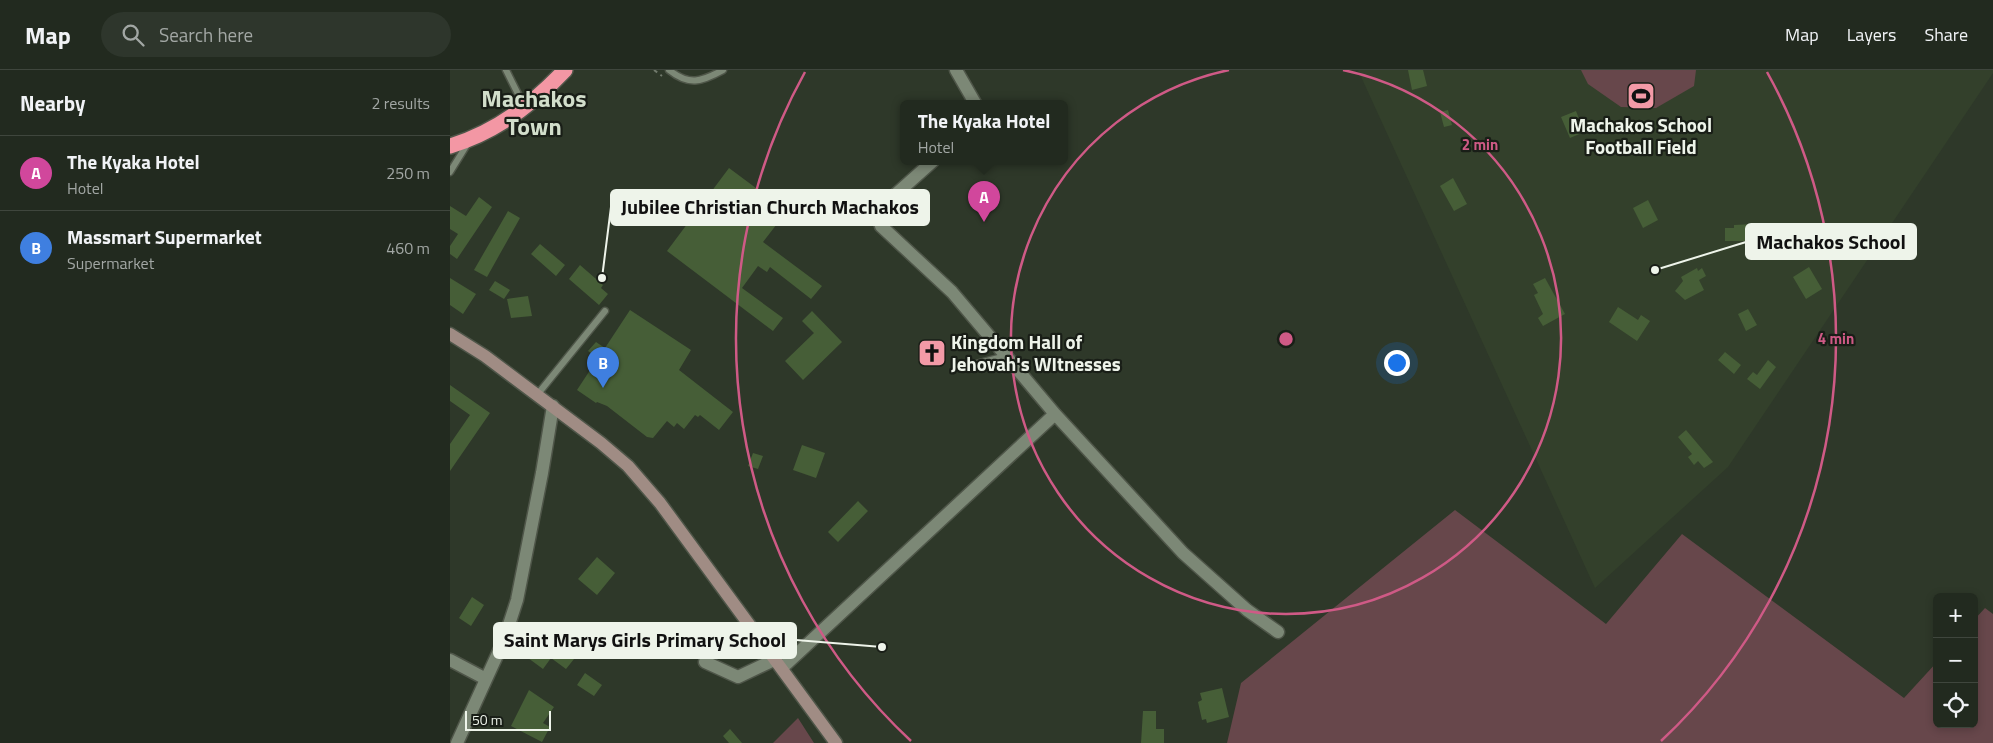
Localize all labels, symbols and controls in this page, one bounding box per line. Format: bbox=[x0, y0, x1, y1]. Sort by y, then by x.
search box bbox=[101, 12, 451, 57]
text: Map bbox=[25, 17, 71, 53]
text: Search here bbox=[159, 20, 253, 49]
icon: search bbox=[119, 21, 147, 49]
text: Map bbox=[1785, 21, 1819, 48]
text: Layers bbox=[1847, 21, 1896, 48]
text: Share bbox=[1924, 21, 1968, 48]
district label: Machakos Town bbox=[481, 80, 587, 144]
sports icon: Machakos School Football Field bbox=[1626, 81, 1656, 111]
text: Nearby bbox=[20, 87, 85, 119]
text: 2 results bbox=[371, 91, 430, 115]
popup bbox=[900, 100, 1068, 165]
text: The Kyaka Hotel bbox=[918, 106, 1050, 135]
place label: Machakos School Football Field bbox=[1570, 110, 1712, 161]
text: 2 min bbox=[1462, 133, 1498, 156]
text: Hotel bbox=[918, 135, 954, 159]
text: The Kyaka Hotel bbox=[67, 147, 200, 176]
text: A bbox=[31, 161, 41, 185]
text: 250 m bbox=[386, 161, 430, 185]
text: Hotel bbox=[67, 176, 104, 200]
pin: A bbox=[968, 181, 1000, 222]
callout: Jubilee Christian Church Machakos bbox=[611, 190, 929, 225]
text: Jubilee Christian Church Machakos bbox=[621, 191, 919, 222]
text: Massmart Supermarket bbox=[67, 222, 262, 251]
callout: Machakos School bbox=[1746, 224, 1916, 259]
text: Machakos School bbox=[1756, 226, 1906, 257]
text: B bbox=[31, 236, 41, 260]
text: 460 m bbox=[386, 236, 430, 260]
text: Supermarket bbox=[67, 251, 154, 275]
place label: Kingdom Hall of Jehovah's WItnesses bbox=[951, 327, 1121, 378]
text: 4 min bbox=[1818, 327, 1854, 350]
centre of rings bbox=[1277, 330, 1295, 348]
church icon: Kingdom Hall of Jehovah's WItnesses bbox=[917, 338, 947, 368]
pin: B bbox=[587, 347, 619, 388]
your location bbox=[1384, 350, 1410, 376]
map controls bbox=[1933, 593, 1978, 728]
button: + bbox=[1933, 593, 1978, 638]
callout: Saint Marys Girls Primary School bbox=[494, 623, 796, 658]
text: Saint Marys Girls Primary School bbox=[504, 624, 786, 655]
button: − bbox=[1933, 638, 1978, 683]
button: locate bbox=[1933, 683, 1978, 728]
scale bar bbox=[465, 708, 551, 731]
text: 50 m bbox=[472, 709, 502, 730]

